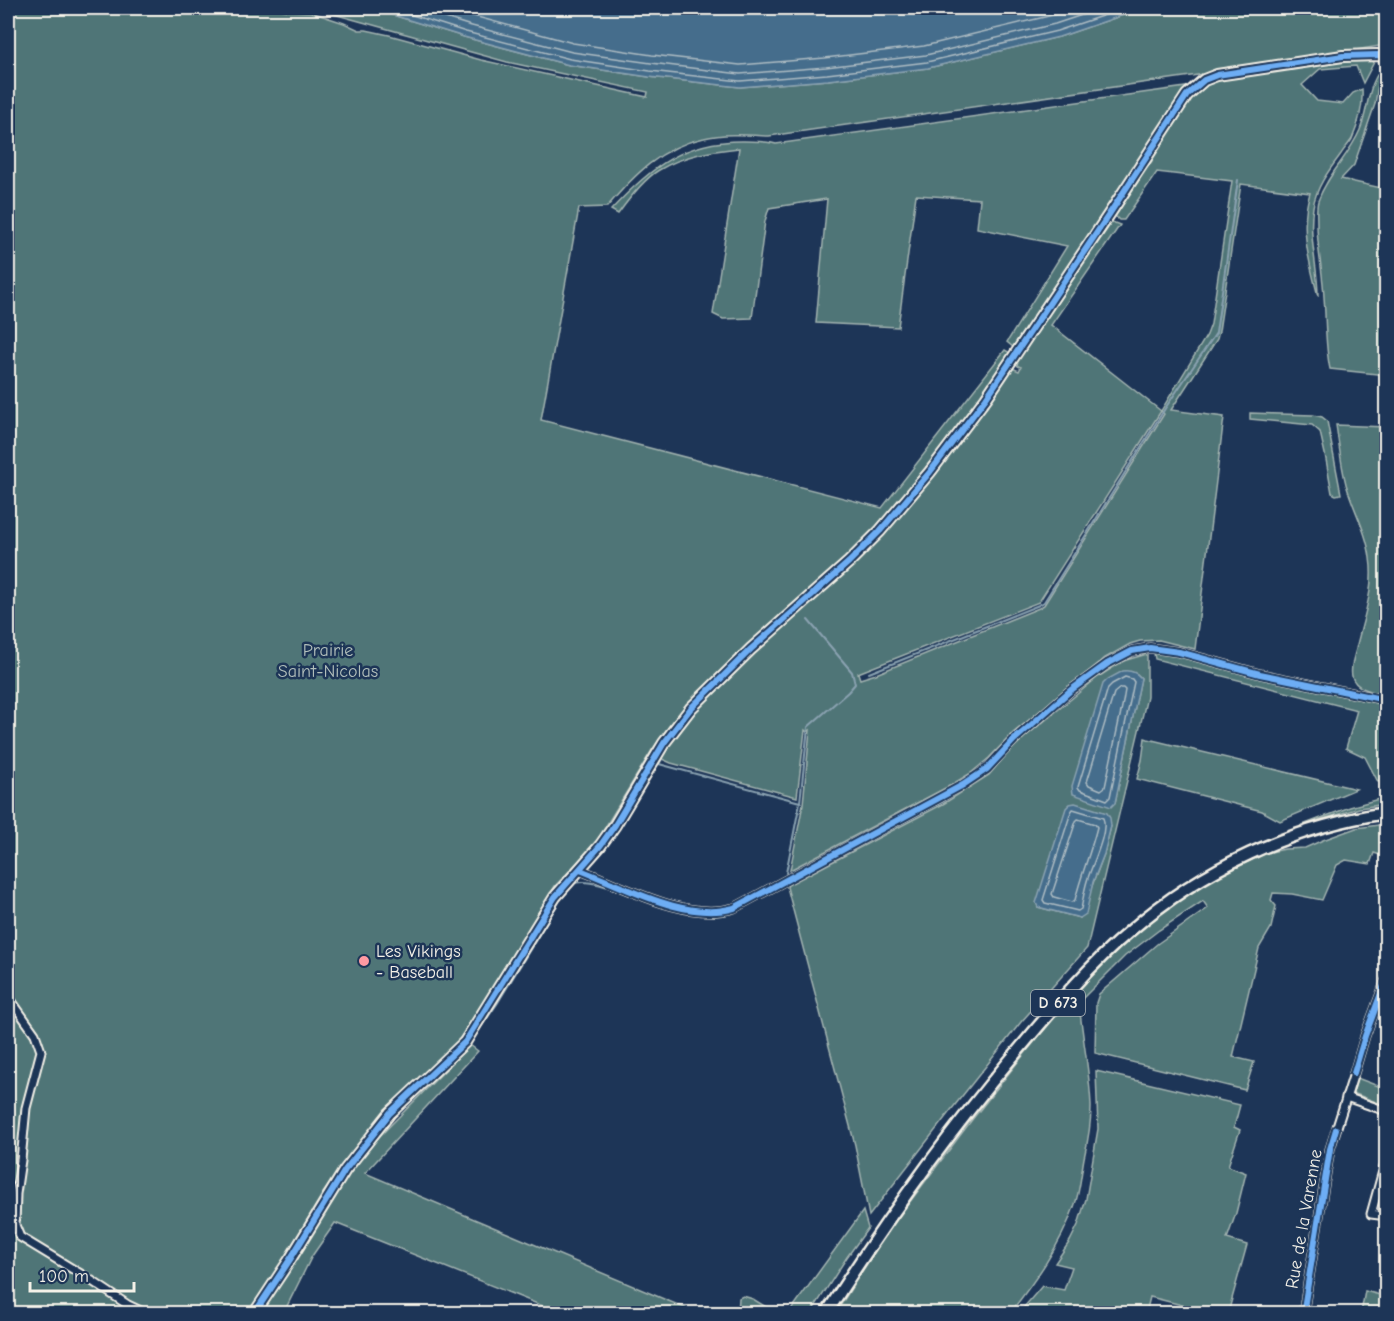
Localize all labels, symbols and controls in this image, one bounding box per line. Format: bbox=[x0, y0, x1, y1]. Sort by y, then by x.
park label: Prairie Saint-Nicolas bbox=[278, 640, 378, 682]
place label: Les Vikings - Baseball bbox=[376, 941, 461, 983]
marker: Les Vikings - Baseball bbox=[357, 954, 371, 968]
road number: D 673 bbox=[1031, 990, 1085, 1016]
street label: Rue de la Varenne bbox=[1281, 1148, 1327, 1290]
scale bar bbox=[30, 1255, 134, 1293]
text: 100 m bbox=[39, 1266, 89, 1287]

